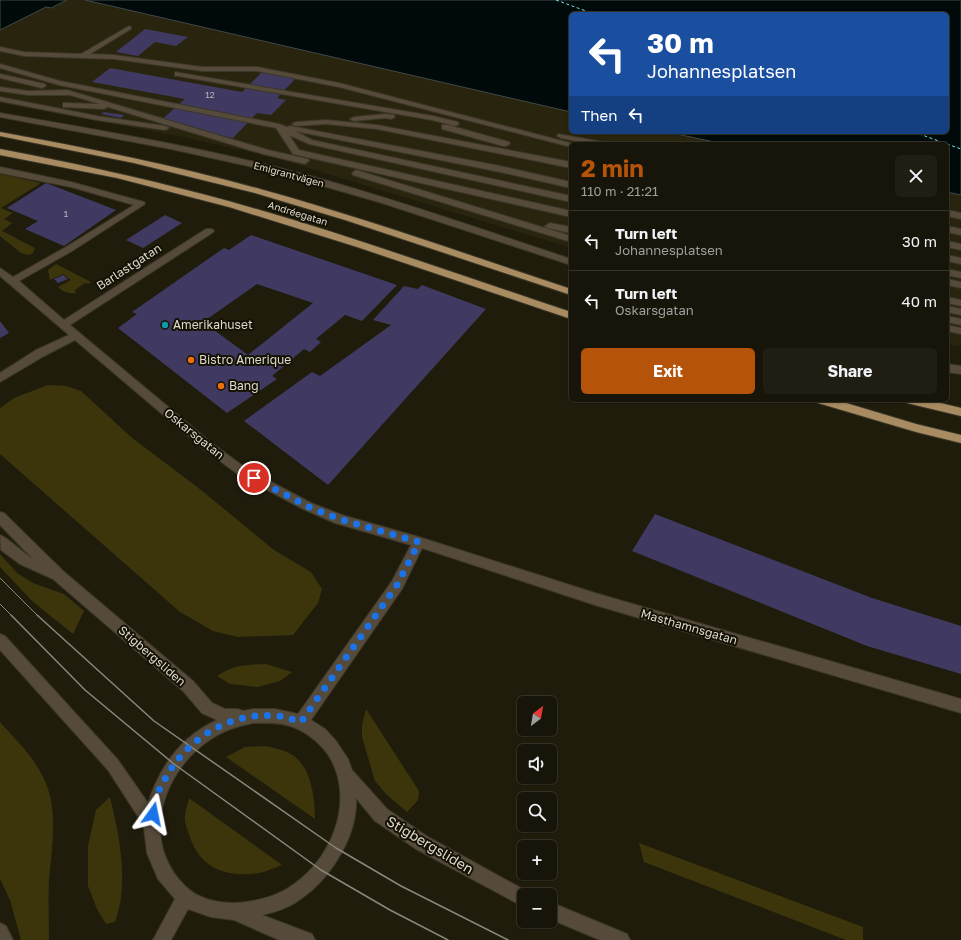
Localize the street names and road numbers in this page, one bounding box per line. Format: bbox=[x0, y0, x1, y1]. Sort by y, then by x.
street label: Emigrantvägen bbox=[252, 159, 326, 189]
street label: Andréegatan bbox=[267, 198, 329, 228]
street label: Barlastgatan bbox=[93, 240, 164, 293]
street label: Oskarsgatan bbox=[161, 405, 227, 462]
street label: Masthamnsgatan bbox=[639, 606, 739, 647]
street label: Stigbergsliden bbox=[116, 622, 189, 689]
street label: Stigbergsliden bbox=[384, 812, 477, 877]

